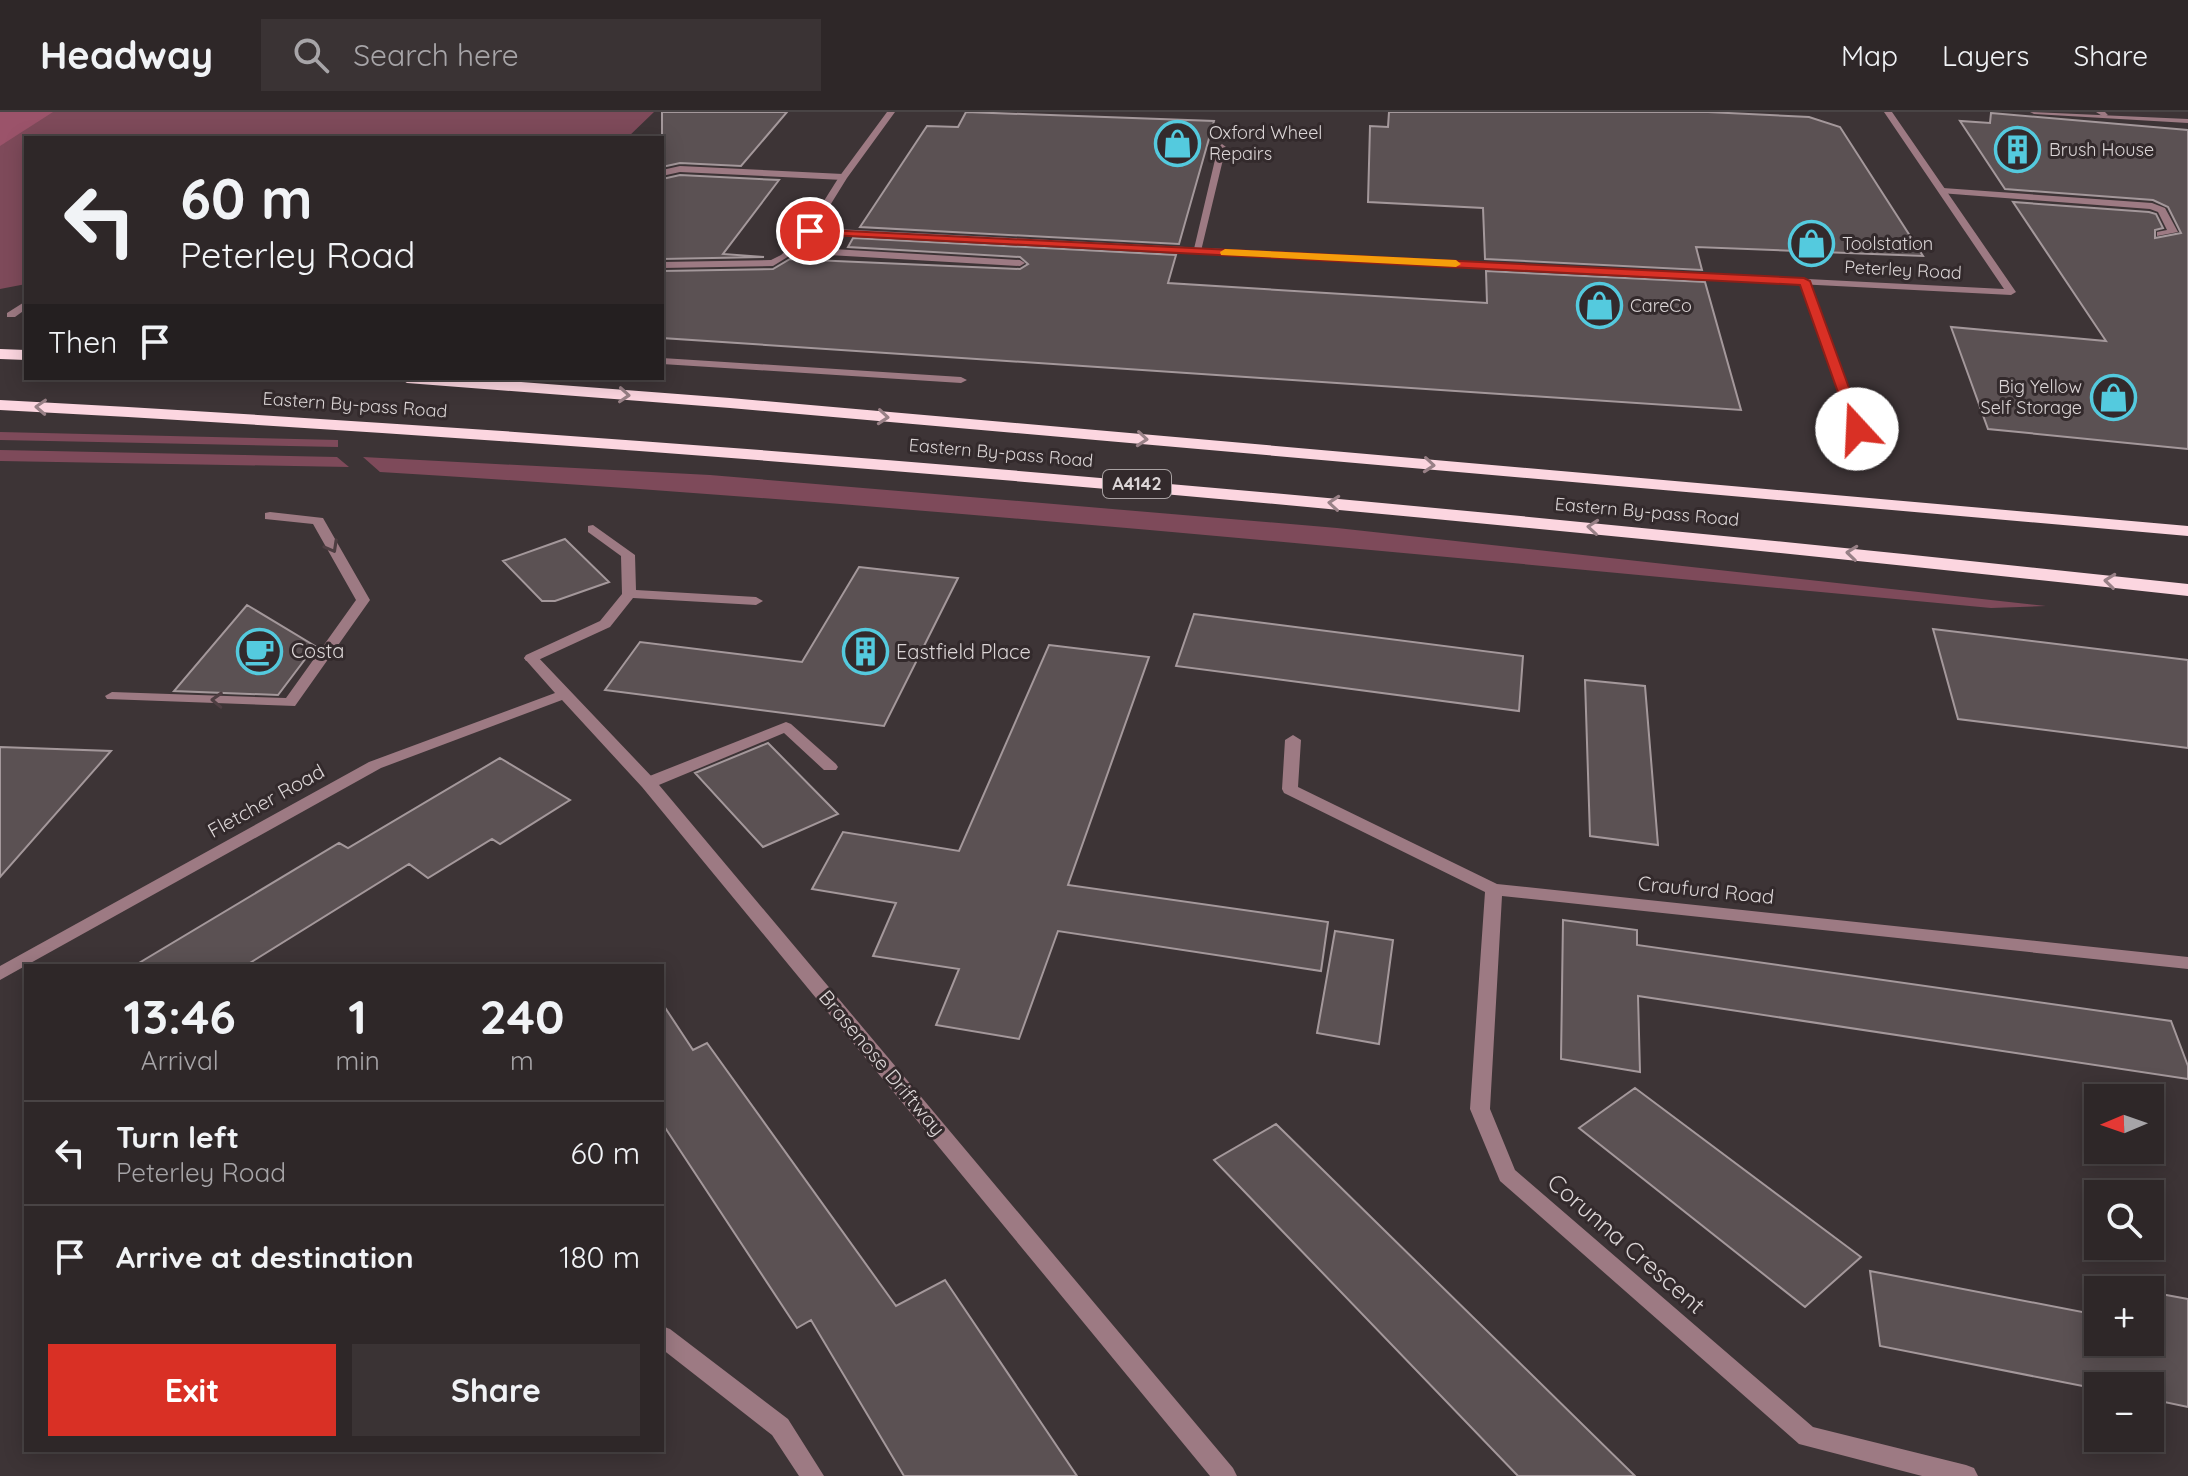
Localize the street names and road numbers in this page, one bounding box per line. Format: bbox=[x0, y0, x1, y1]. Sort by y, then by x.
street label: Peterley Road bbox=[1844, 255, 1962, 284]
street label: Eastern By-pass Road bbox=[262, 387, 448, 422]
street label: Eastern By-pass Road bbox=[908, 433, 1094, 472]
road number: A4142 bbox=[1103, 470, 1171, 498]
street label: Eastern By-pass Road bbox=[1554, 492, 1740, 531]
street label: Fletcher Road bbox=[203, 758, 328, 843]
street label: Craufurd Road bbox=[1637, 870, 1775, 909]
street label: Brasenose Driftway bbox=[814, 985, 951, 1141]
street label: Corunna Crescent bbox=[1542, 1167, 1712, 1320]

